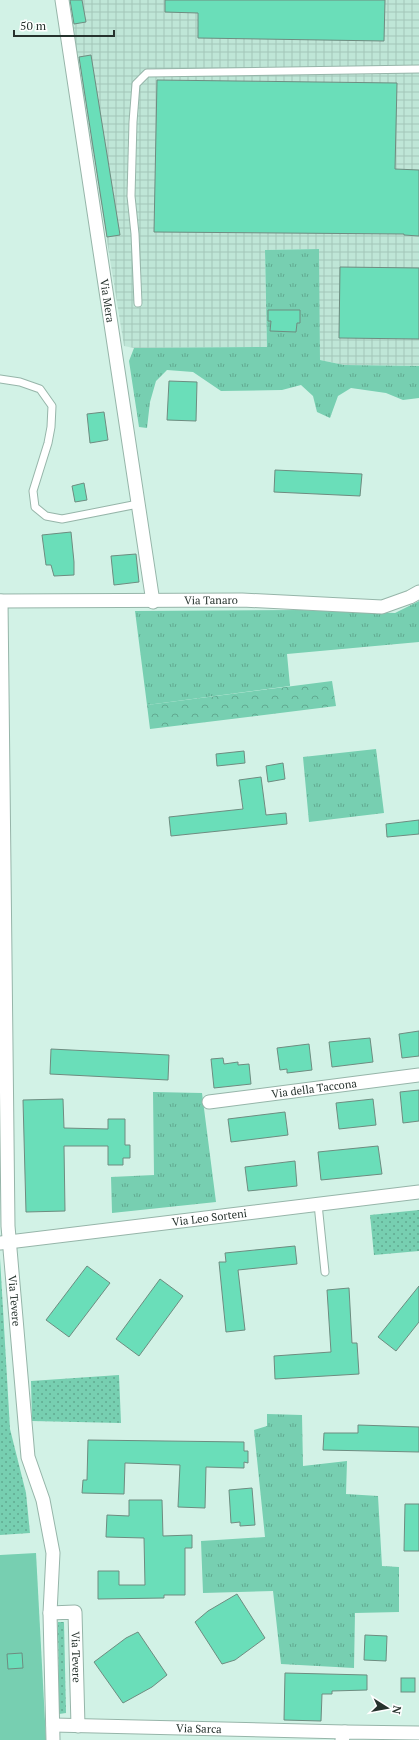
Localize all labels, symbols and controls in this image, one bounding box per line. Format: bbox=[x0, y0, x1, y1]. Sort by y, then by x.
scale bar bbox=[14, 12, 114, 38]
text: 50 m bbox=[20, 18, 47, 33]
street label: Via Mera bbox=[97, 278, 118, 324]
street label: Via Tanaro bbox=[184, 593, 238, 607]
street label: Via della Taccona bbox=[271, 1076, 358, 1101]
street label: Via Leo Sorteni bbox=[171, 1206, 248, 1229]
street label: Via Tevere bbox=[5, 1275, 24, 1327]
street label: Via Tevere bbox=[69, 1631, 84, 1683]
north arrow bbox=[367, 1688, 407, 1728]
text: N bbox=[389, 1704, 404, 1716]
street label: Via Sarca bbox=[176, 1721, 222, 1736]

